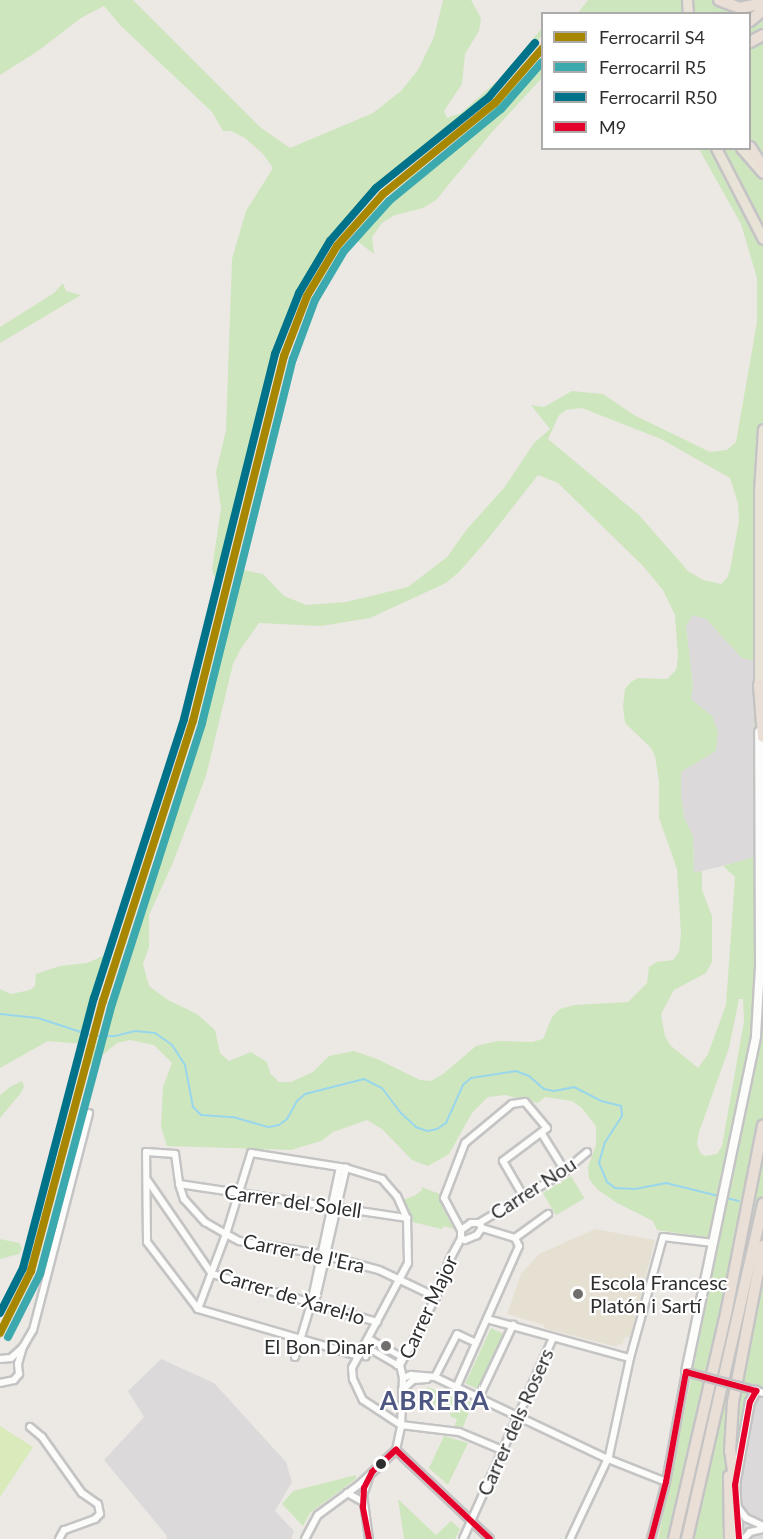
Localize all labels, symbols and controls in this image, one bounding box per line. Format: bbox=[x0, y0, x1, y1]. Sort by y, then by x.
legend bbox=[541, 12, 751, 150]
text: Ferrocarril S4 bbox=[599, 26, 705, 48]
text: Ferrocarril R5 bbox=[599, 56, 706, 78]
text: Ferrocarril R50 bbox=[599, 86, 717, 108]
text: M9 bbox=[599, 116, 626, 138]
street label: Carrer Nou bbox=[485, 1151, 581, 1225]
street label: Carrer del Solell bbox=[223, 1179, 363, 1223]
street label: Carrer de l'Era bbox=[241, 1228, 367, 1278]
street label: Carrer Major bbox=[393, 1251, 463, 1363]
street label: Carrer de Xarel·lo bbox=[216, 1262, 368, 1330]
place label: Escola Francesc Platón i Sartí bbox=[590, 1270, 727, 1317]
marker: Escola Francesc Platón i Sartí bbox=[571, 1287, 585, 1301]
place label: El Bon Dinar bbox=[264, 1334, 374, 1358]
marker: El Bon Dinar bbox=[379, 1339, 393, 1353]
street label: Carrer dels Rosers bbox=[472, 1344, 558, 1500]
district label: ABRERA bbox=[380, 1385, 490, 1417]
unlabelled marker bbox=[375, 1458, 387, 1470]

